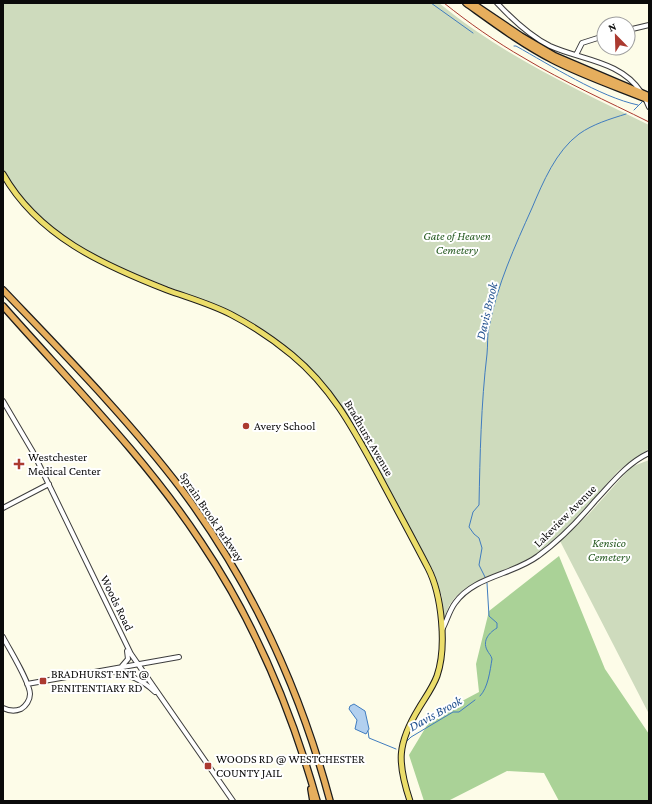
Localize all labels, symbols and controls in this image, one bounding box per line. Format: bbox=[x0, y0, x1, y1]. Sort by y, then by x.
north arrow bbox=[596, 16, 636, 56]
text: N bbox=[606, 20, 618, 34]
park label: Gate of Heaven Cemetery bbox=[423, 229, 491, 257]
water label: Davis Brook bbox=[473, 280, 501, 341]
street label: Bradhurst Avenue bbox=[342, 397, 396, 479]
place label: Avery School bbox=[254, 419, 315, 433]
marker: Avery School bbox=[241, 421, 251, 431]
place label: Westchester Medical Center bbox=[28, 450, 102, 478]
marker: Westchester Medical Center bbox=[13, 458, 25, 470]
street label: Sprain Brook Parkway bbox=[177, 470, 247, 565]
street label: Lakeview Avenue bbox=[531, 482, 599, 550]
park label: Kensico Cemetery bbox=[588, 536, 630, 564]
street label: Woods Road bbox=[98, 573, 137, 634]
place label: BRADHURST ENT @ PENITENTIARY RD bbox=[51, 667, 149, 695]
marker: BRADHURST ENT @ PENITENTIARY RD bbox=[38, 676, 48, 686]
water label: Davis Brook bbox=[406, 692, 466, 734]
place label: WOODS RD @ WESTCHESTER COUNTY JAIL bbox=[216, 752, 365, 780]
marker: WOODS RD @ WESTCHESTER COUNTY JAIL bbox=[203, 761, 213, 771]

